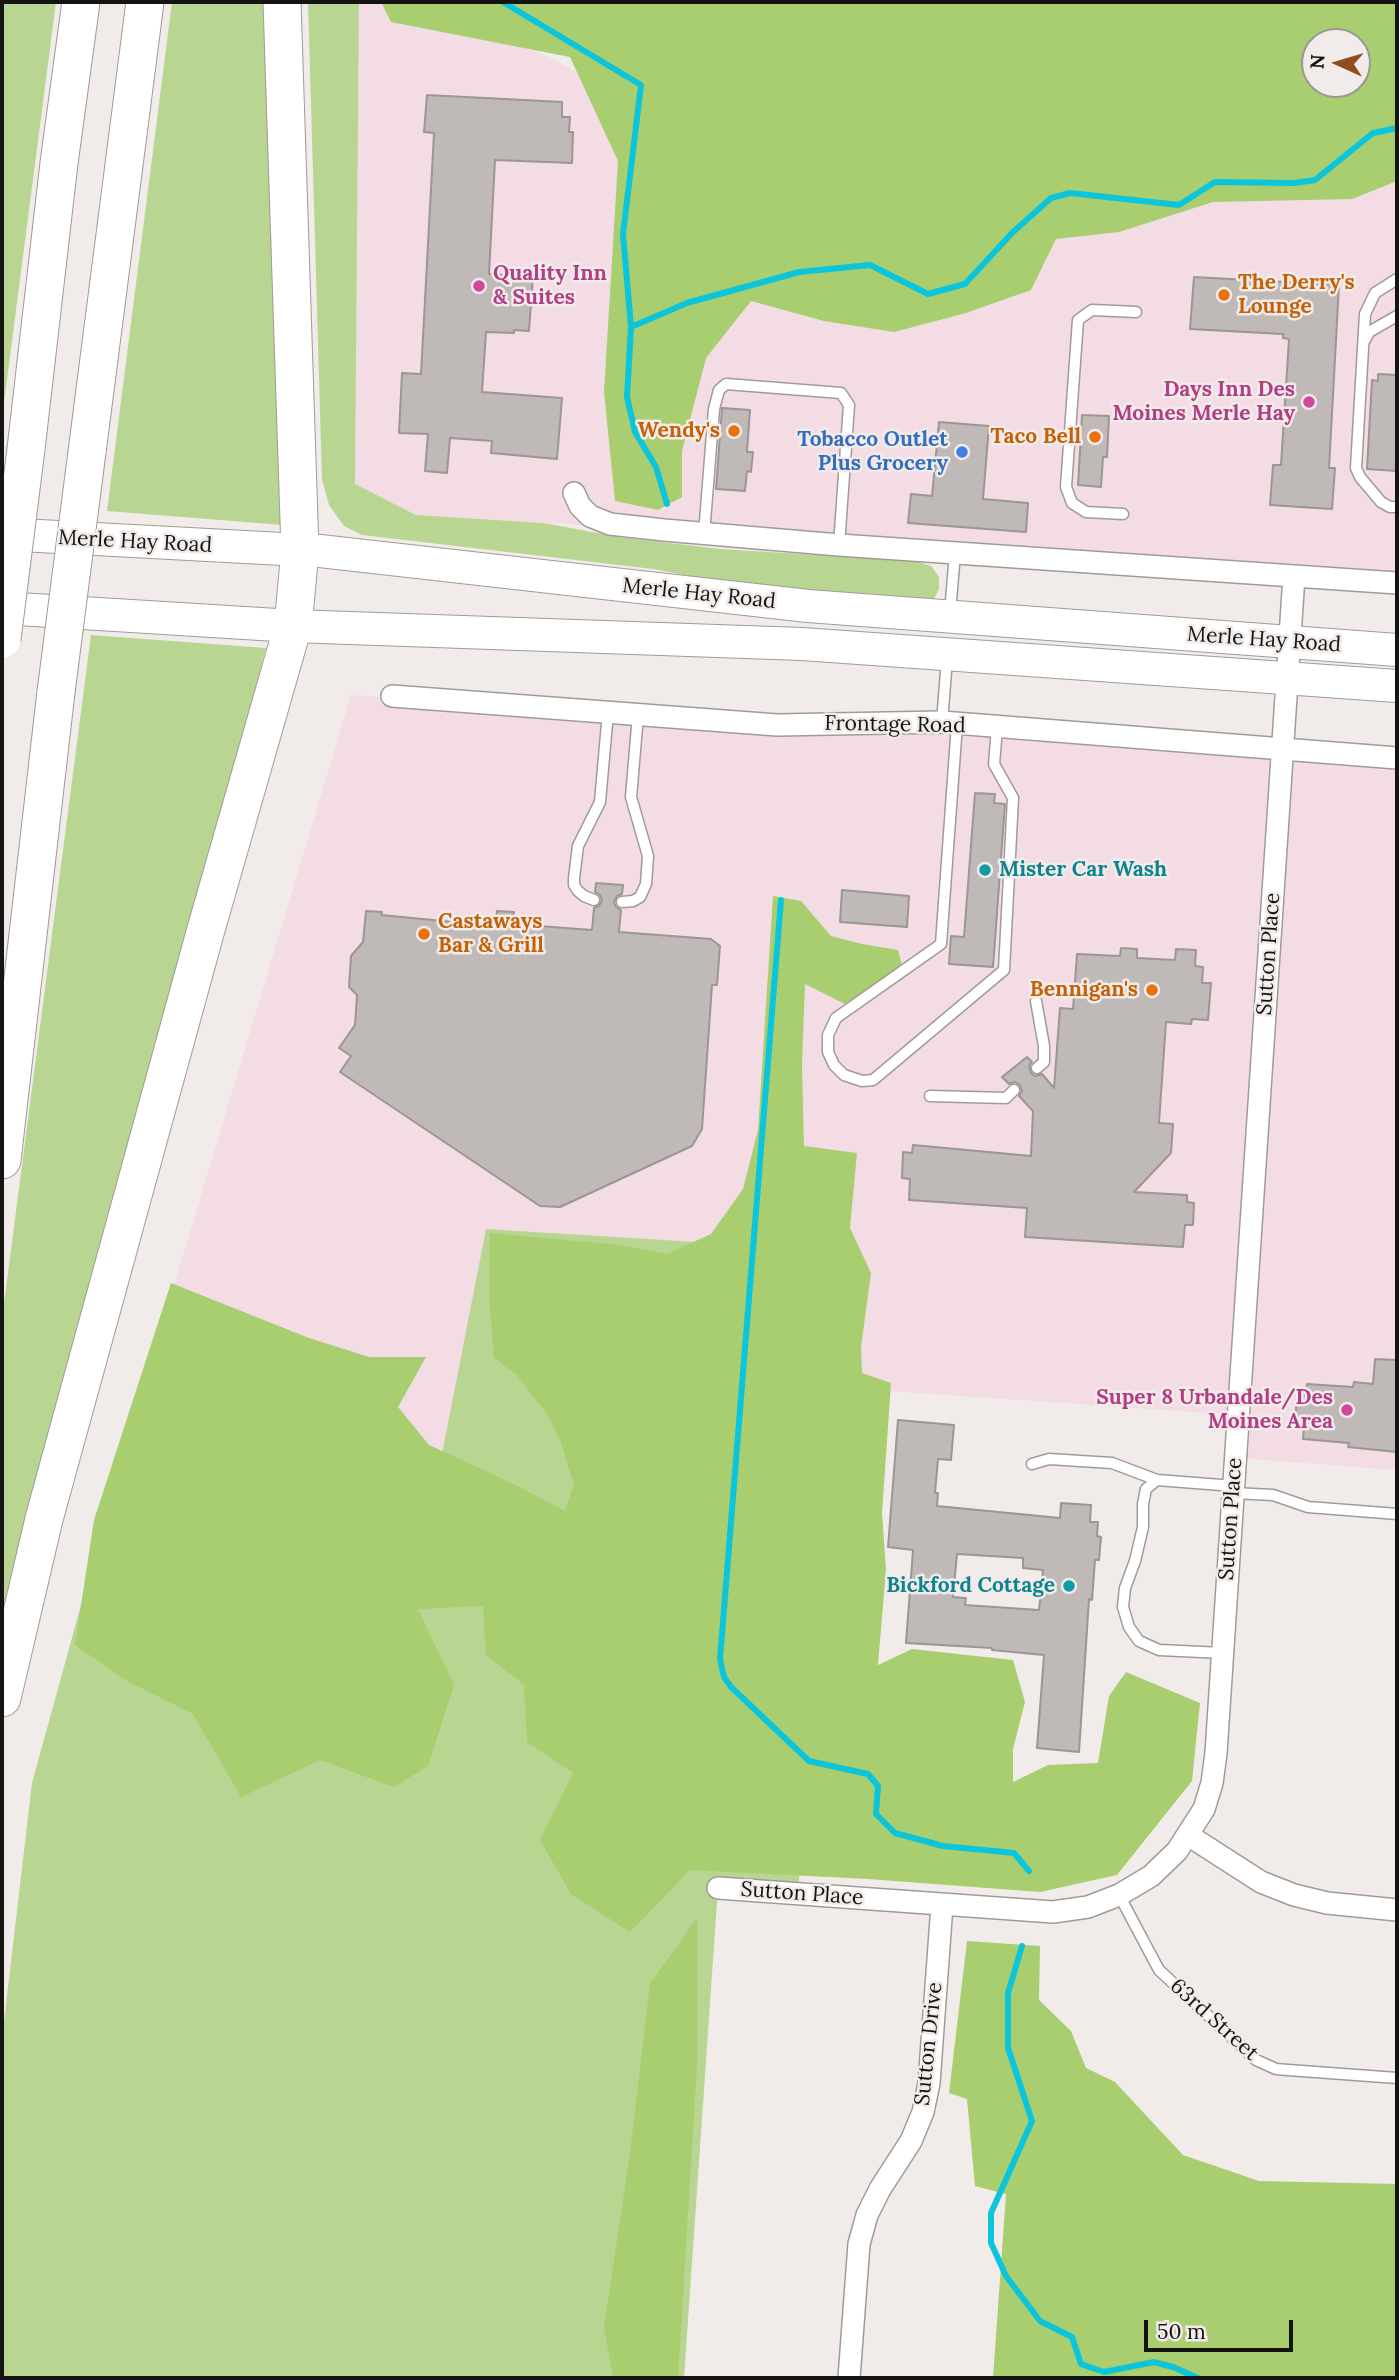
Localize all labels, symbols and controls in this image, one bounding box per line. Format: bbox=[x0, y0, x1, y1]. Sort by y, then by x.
north arrow bbox=[1301, 28, 1371, 98]
text: N bbox=[1305, 54, 1330, 70]
place label: Quality Inn & Suites bbox=[493, 261, 607, 311]
place label: The Derry's Lounge bbox=[1238, 270, 1355, 320]
marker: Quality Inn & Suites bbox=[471, 278, 487, 294]
marker: The Derry's Lounge bbox=[1216, 287, 1232, 303]
place label: Days Inn Des Moines Merle Hay bbox=[1112, 377, 1295, 427]
marker: Days Inn Des Moines Merle Hay bbox=[1301, 394, 1317, 410]
place label: Wendy's bbox=[638, 418, 720, 444]
marker: Wendy's bbox=[726, 423, 742, 439]
place label: Taco Bell bbox=[990, 424, 1081, 450]
place label: Tobacco Outlet Plus Grocery bbox=[797, 427, 948, 477]
marker: Taco Bell bbox=[1087, 429, 1103, 445]
marker: Tobacco Outlet Plus Grocery bbox=[954, 444, 970, 460]
street label: Merle Hay Road bbox=[57, 525, 213, 559]
street label: Merle Hay Road bbox=[621, 573, 777, 615]
street label: Merle Hay Road bbox=[1186, 622, 1342, 658]
street label: Frontage Road bbox=[824, 711, 966, 739]
place label: Mister Car Wash bbox=[999, 857, 1167, 883]
marker: Mister Car Wash bbox=[977, 862, 993, 878]
street label: Sutton Place bbox=[1252, 892, 1286, 1016]
place label: Castaways Bar & Grill bbox=[438, 909, 544, 959]
marker: Castaways Bar & Grill bbox=[416, 926, 432, 942]
place label: Bennigan's bbox=[1030, 977, 1138, 1003]
marker: Bennigan's bbox=[1144, 982, 1160, 998]
place label: Super 8 Urbandale/Des Moines Area bbox=[1096, 1385, 1333, 1435]
marker: Super 8 Urbandale/Des Moines Area bbox=[1339, 1402, 1355, 1418]
street label: Sutton Place bbox=[1214, 1457, 1248, 1581]
place label: Bickford Cottage bbox=[886, 1573, 1055, 1599]
marker: Bickford Cottage bbox=[1061, 1578, 1077, 1594]
street label: Sutton Place bbox=[740, 1877, 864, 1911]
street label: 63rd Street bbox=[1165, 1974, 1263, 2066]
street label: Sutton Drive bbox=[910, 1981, 948, 2107]
scale bar bbox=[1147, 2306, 1296, 2350]
text: 50 m bbox=[1157, 2318, 1206, 2345]

